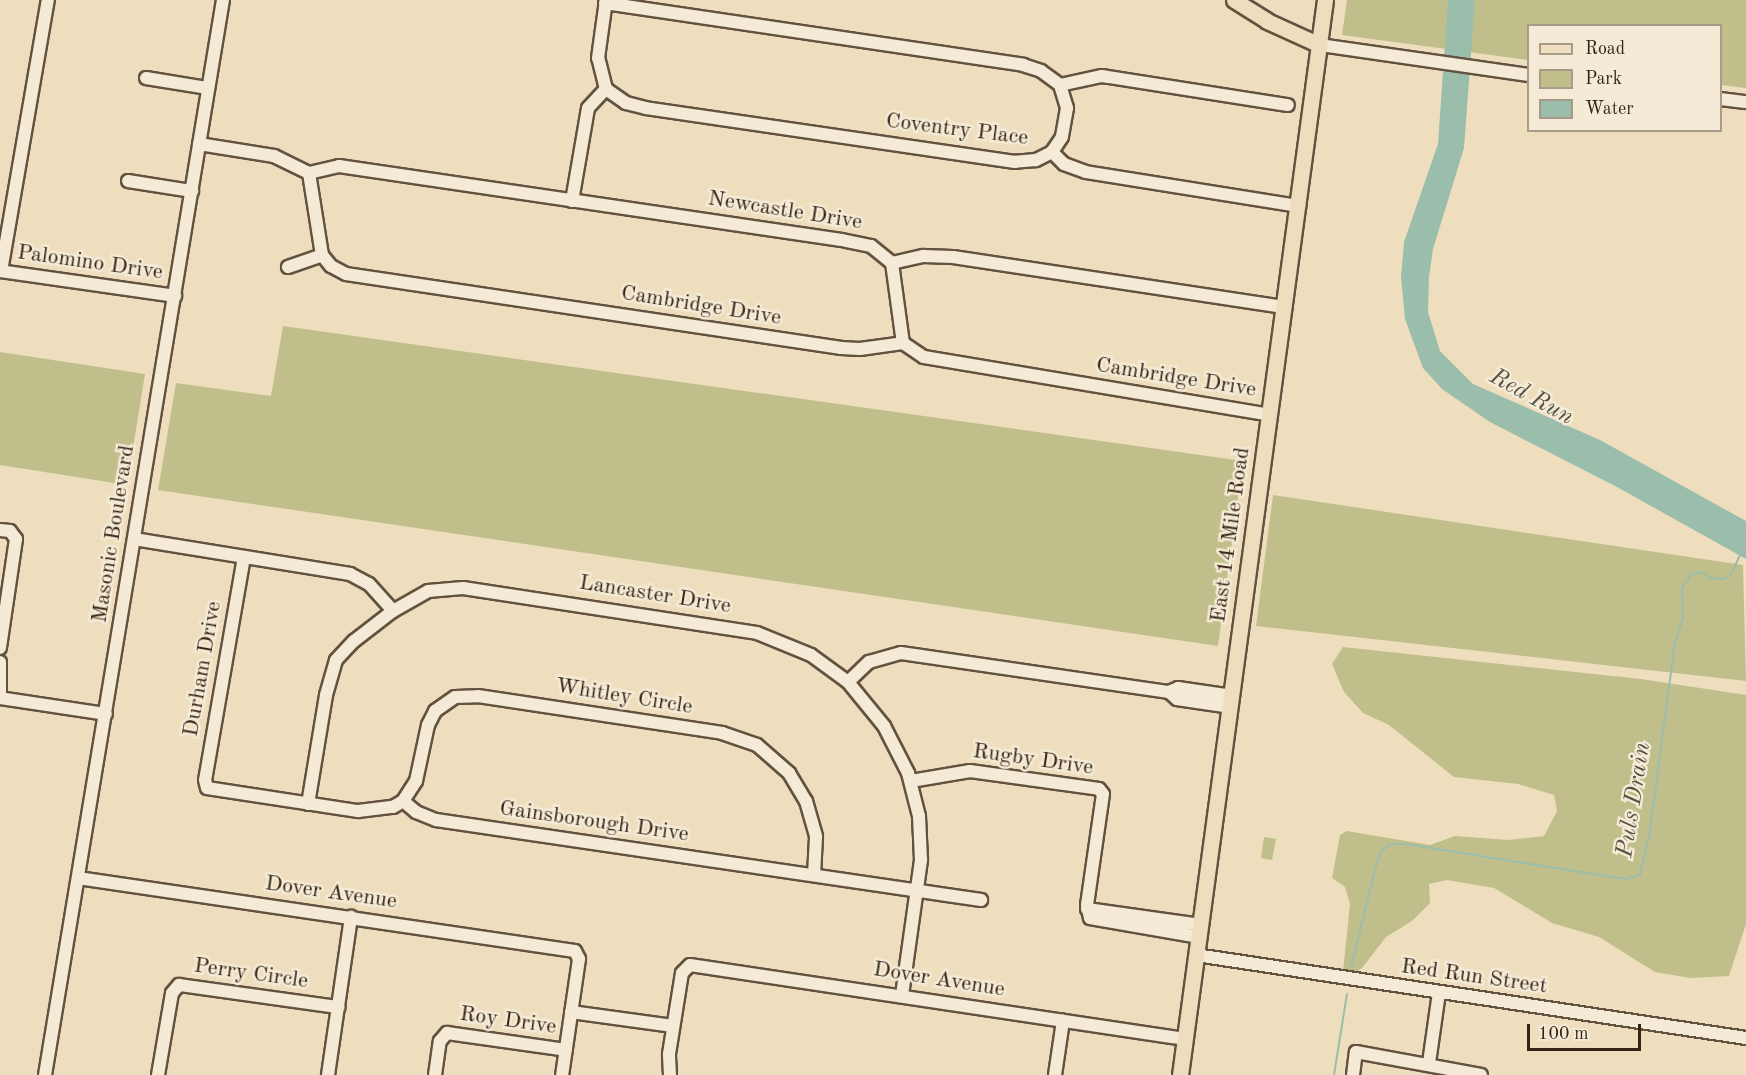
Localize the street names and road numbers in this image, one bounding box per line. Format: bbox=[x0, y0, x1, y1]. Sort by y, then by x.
street label: Coventry Place bbox=[884, 108, 1030, 152]
street label: Newcastle Drive bbox=[706, 186, 864, 236]
street label: Palomino Drive bbox=[15, 240, 165, 286]
street label: Cambridge Drive bbox=[619, 280, 783, 332]
street label: Cambridge Drive bbox=[1094, 352, 1258, 404]
street label: Masonic Boulevard bbox=[87, 443, 141, 625]
street label: East 14 Mile Road bbox=[1206, 446, 1256, 624]
street label: Lancaster Drive bbox=[577, 570, 733, 620]
street label: Durham Drive bbox=[178, 599, 228, 739]
street label: Whitley Circle bbox=[554, 673, 694, 721]
street label: Rugby Drive bbox=[971, 738, 1095, 782]
street label: Gainsborough Drive bbox=[498, 796, 690, 848]
street label: Dover Avenue bbox=[263, 871, 399, 915]
street label: Perry Circle bbox=[192, 953, 310, 995]
street label: Red Run Street bbox=[1399, 954, 1549, 1000]
street label: Dover Avenue bbox=[871, 957, 1007, 1003]
street label: Roy Drive bbox=[458, 1001, 558, 1041]

